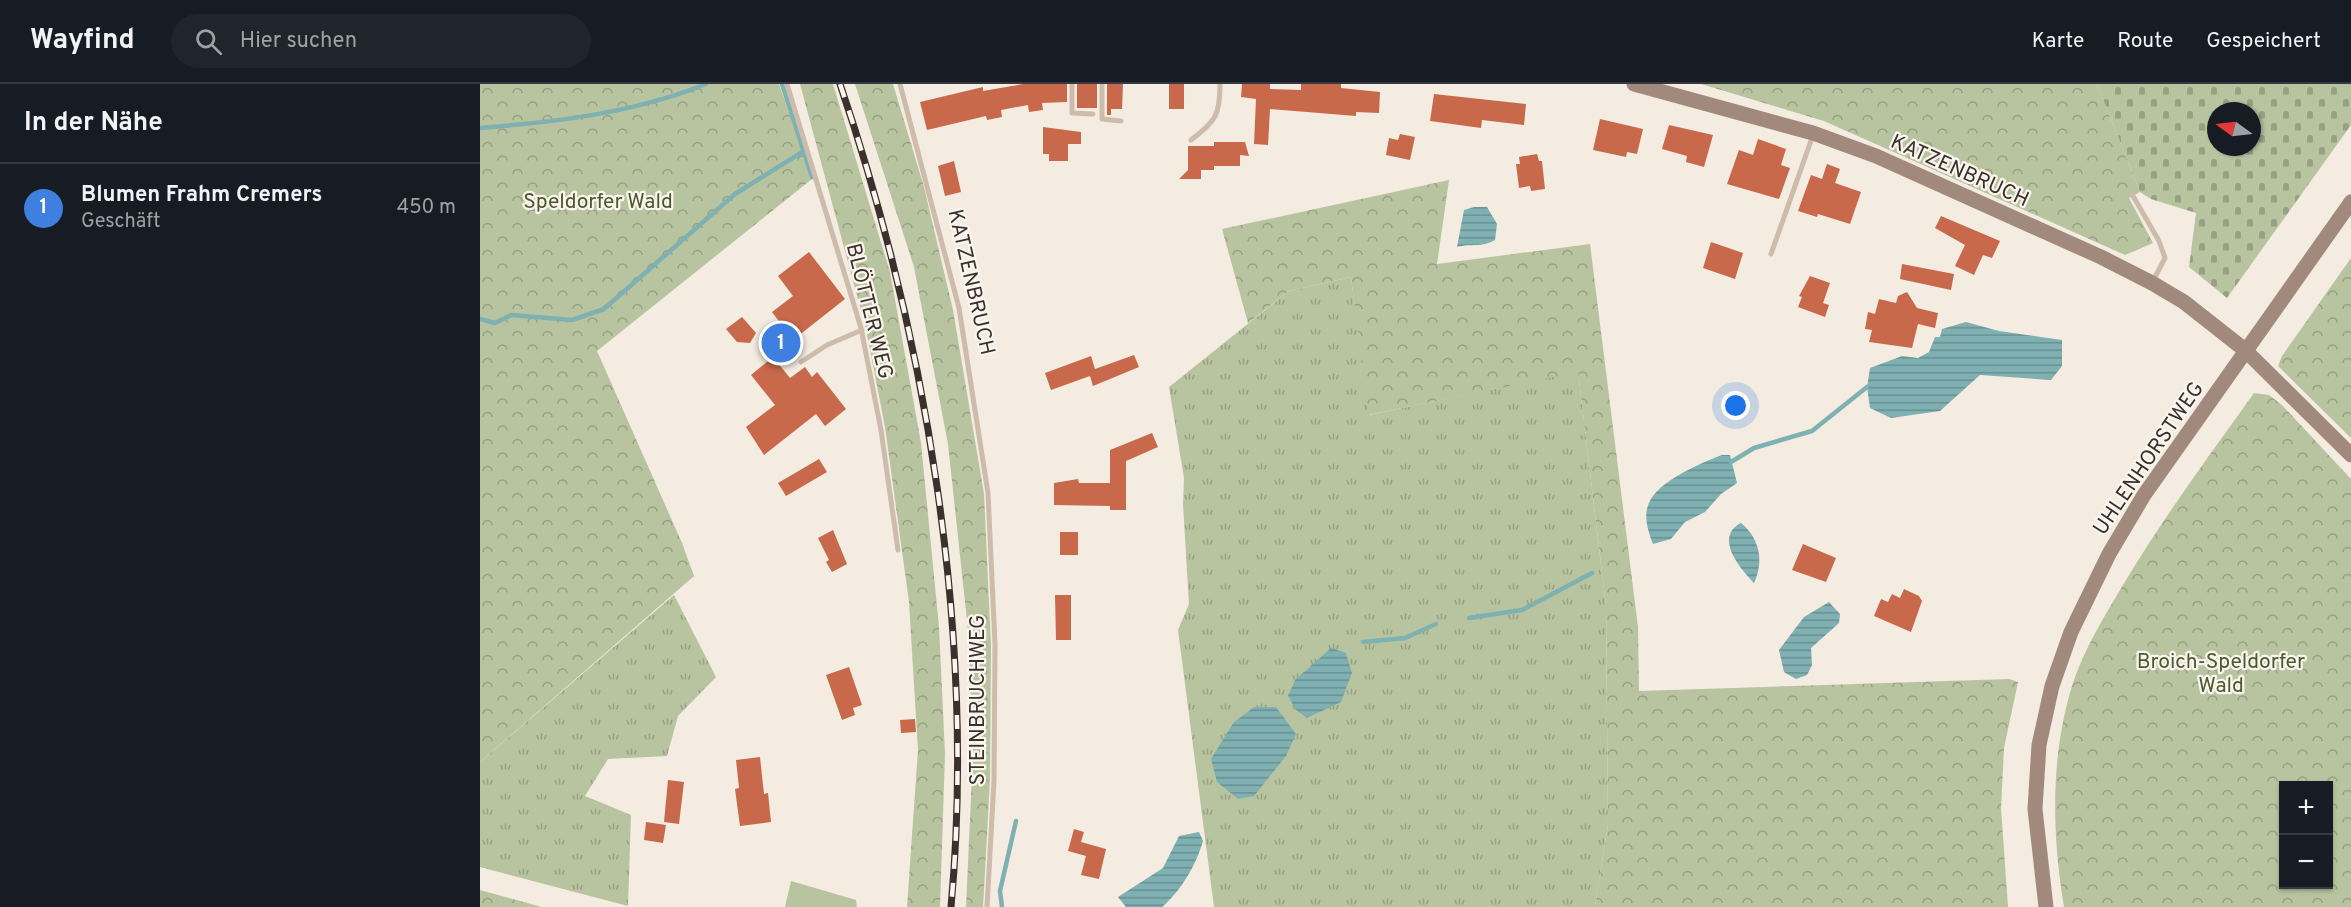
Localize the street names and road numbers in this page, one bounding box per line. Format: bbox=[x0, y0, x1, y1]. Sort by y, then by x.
street label: KATZENBRUCH bbox=[1886, 129, 2033, 214]
street label: KATZENBRUCH bbox=[941, 207, 1000, 358]
street label: BLÖTTER WEG bbox=[839, 241, 898, 382]
street label: UHLENHORSTWEG bbox=[2088, 377, 2211, 541]
street label: STEINBRUCHWEG bbox=[965, 614, 992, 786]

